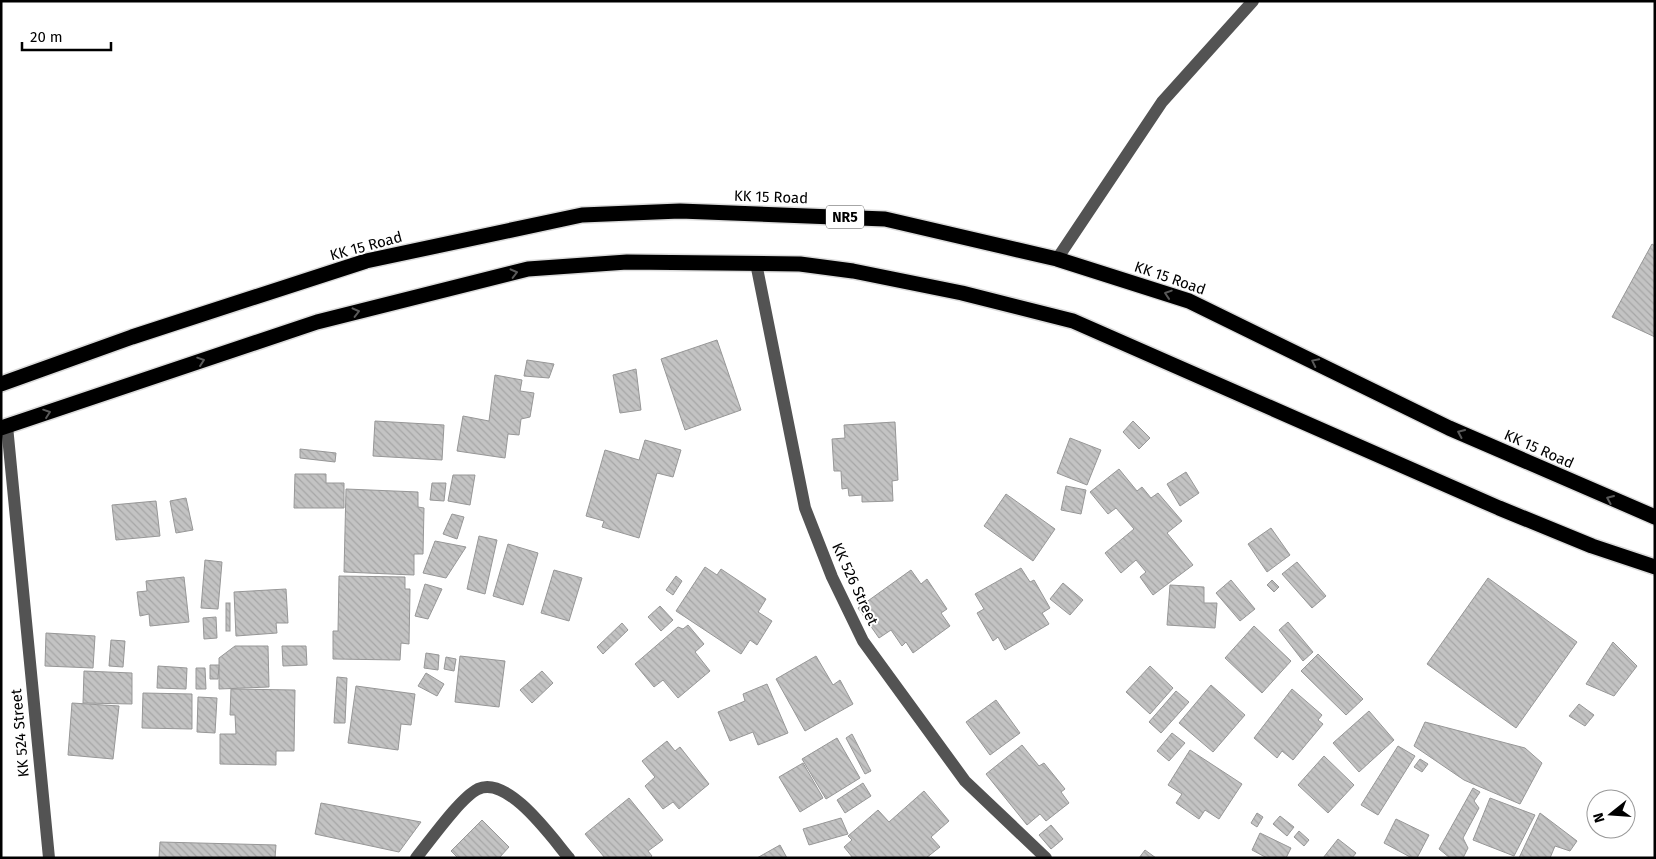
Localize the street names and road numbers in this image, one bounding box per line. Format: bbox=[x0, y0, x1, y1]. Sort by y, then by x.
street label: KK 15 Road bbox=[734, 187, 808, 207]
road number: NR5 bbox=[826, 206, 864, 228]
street label: KK 15 Road bbox=[328, 228, 404, 264]
street label: KK 15 Road bbox=[1132, 257, 1208, 299]
street label: KK 15 Road bbox=[1501, 426, 1577, 472]
street label: KK 526 Street bbox=[828, 540, 882, 629]
street label: KK 524 Street bbox=[7, 687, 33, 778]

